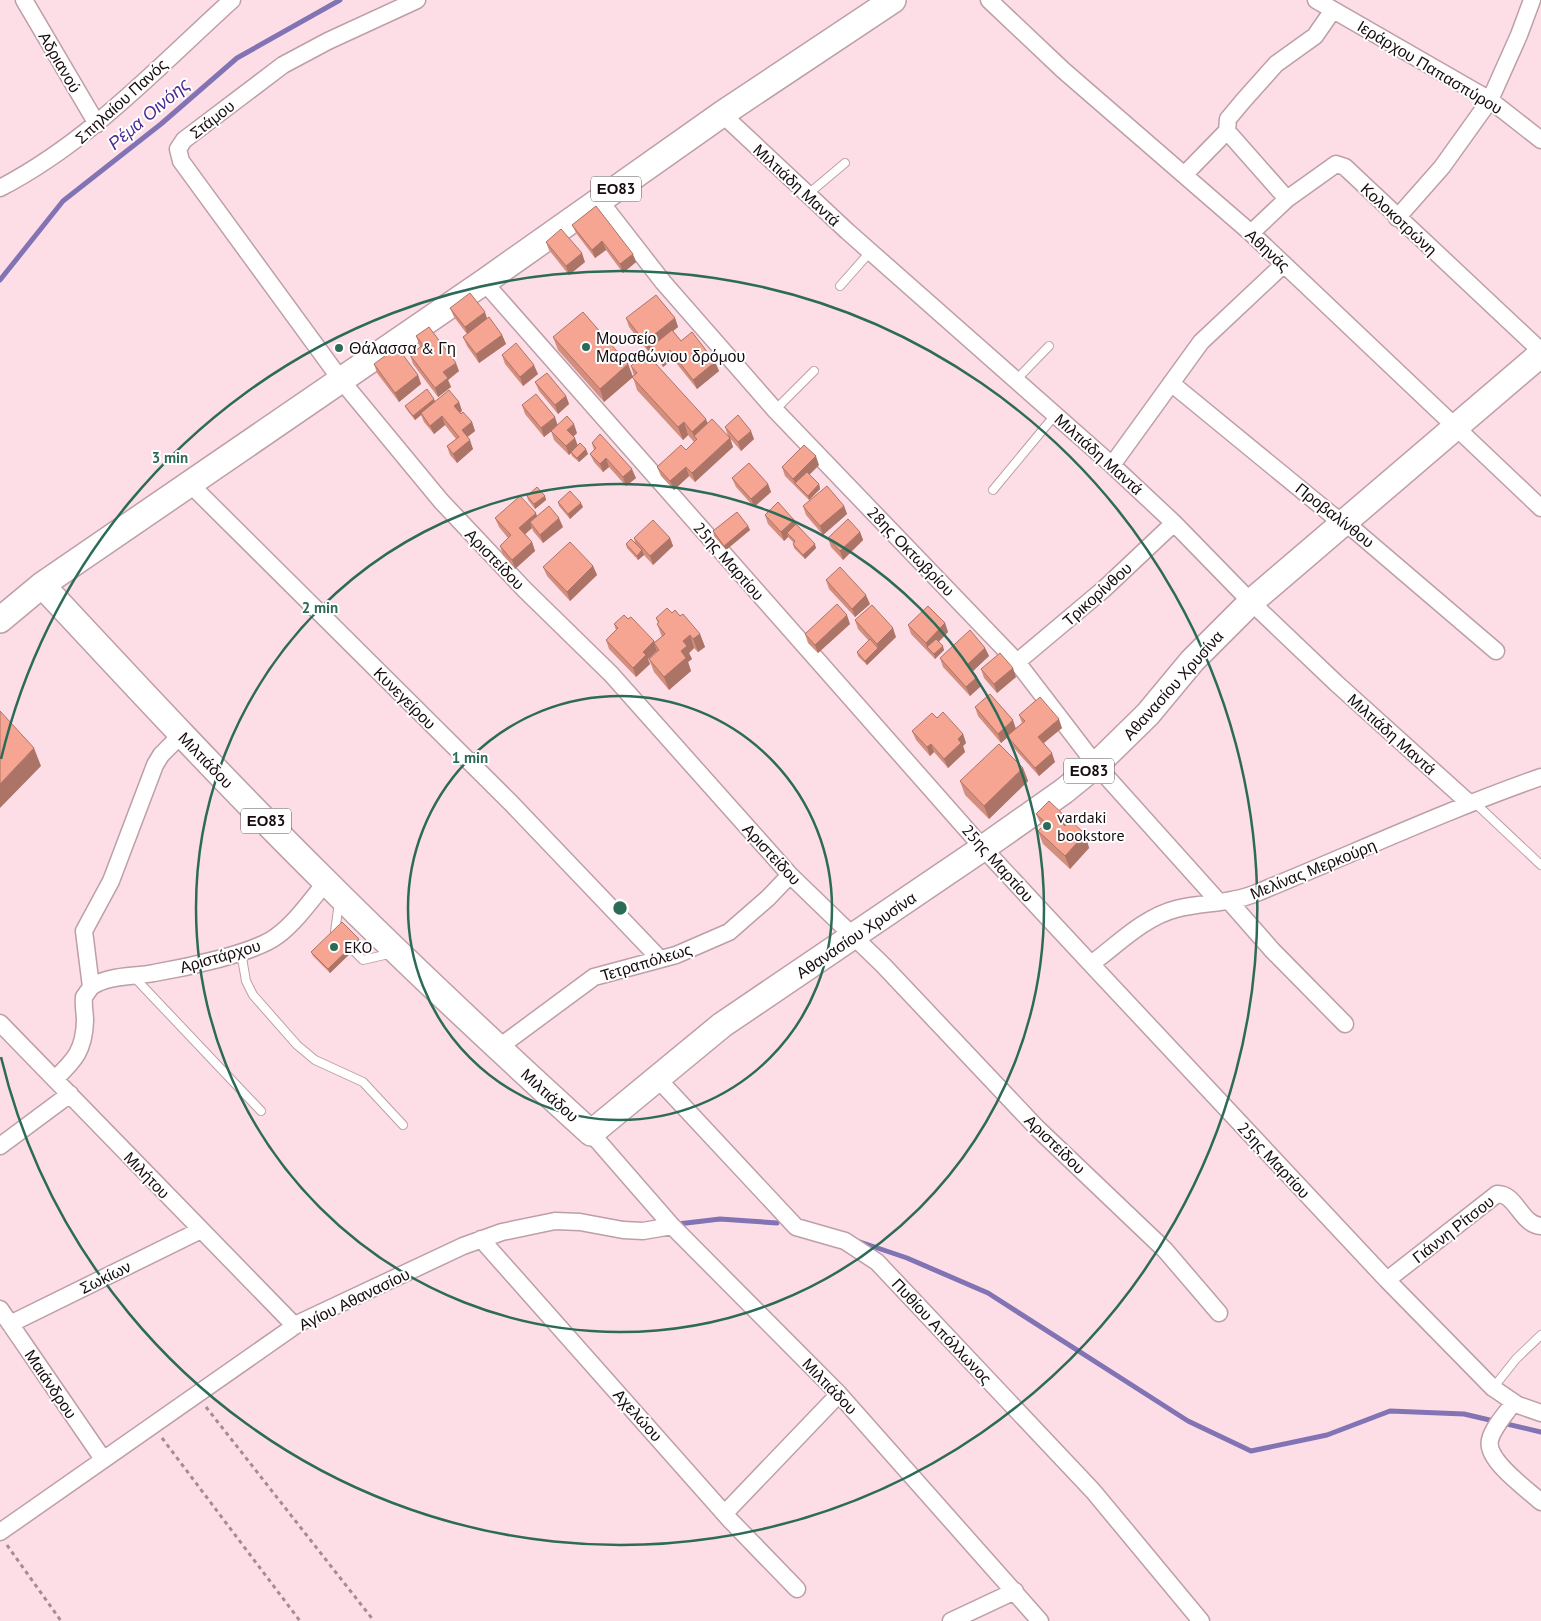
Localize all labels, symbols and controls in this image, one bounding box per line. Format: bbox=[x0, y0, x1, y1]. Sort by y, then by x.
street label: Ιεράρχου Παπασπύρου bbox=[1354, 16, 1506, 118]
street label: Αδριανού bbox=[35, 28, 85, 96]
street label: Σπηλαίου Πανός bbox=[71, 54, 171, 148]
water label: Ρέμα Οινόης bbox=[103, 72, 195, 155]
street label: Στάμου bbox=[186, 95, 238, 143]
street label: Μιλτιάδη Μαντά bbox=[749, 139, 845, 231]
road number: ΕΟ83 bbox=[591, 176, 641, 202]
street label: Κολοκοτρώνη bbox=[1357, 179, 1441, 259]
street label: Αθηνάς bbox=[1242, 224, 1295, 276]
place label: Μουσείο Μαραθώνιου δρόμου bbox=[596, 328, 745, 366]
place label: Θάλασσα & Γη bbox=[349, 338, 456, 358]
marker: Μουσείο Μαραθώνιου δρόμου bbox=[580, 341, 592, 353]
marker: Θάλασσα & Γη bbox=[333, 342, 345, 354]
street label: Μιλτιάδη Μαντά bbox=[1051, 409, 1147, 499]
text: 3 min bbox=[152, 448, 188, 467]
street label: Προβαλίνθου bbox=[1292, 478, 1378, 552]
street label: 28ης Οκτωβρίου bbox=[863, 502, 959, 600]
street label: 25ης Μαρτίου bbox=[690, 518, 768, 604]
street label: Αριστείδου bbox=[461, 524, 529, 594]
street label: Τρικορίνθου bbox=[1058, 558, 1136, 630]
text: 2 min bbox=[302, 598, 338, 617]
street label: Αθανασίου Χρυσίνα bbox=[1119, 626, 1227, 744]
street label: Κυνεγείρου bbox=[370, 663, 440, 733]
street label: Μιλτιάδη Μαντά bbox=[1344, 689, 1440, 779]
street label: Μιλτιάδου bbox=[174, 728, 238, 792]
text: 1 min bbox=[452, 748, 488, 767]
road number: ΕΟ83 bbox=[1064, 758, 1114, 784]
place label: vardaki bookstore bbox=[1057, 807, 1125, 845]
road number: ΕΟ83 bbox=[241, 808, 291, 834]
street label: Αριστείδου bbox=[739, 819, 805, 889]
street label: 25ης Μαρτίου bbox=[958, 820, 1038, 906]
marker: vardaki bookstore bbox=[1041, 820, 1053, 832]
street label: Μελίνας Μερκούρη bbox=[1247, 835, 1379, 903]
street label: Αθανασίου Χρυσίνα bbox=[792, 887, 920, 983]
centre of rings bbox=[611, 899, 629, 917]
street label: Αριστάρχου bbox=[177, 935, 263, 977]
place label: EKO bbox=[344, 937, 373, 957]
street label: Τετραπόλεως bbox=[598, 939, 694, 985]
marker: EKO bbox=[328, 941, 340, 953]
street label: Μιλτιάδου bbox=[517, 1064, 583, 1126]
street label: Αριστείδου bbox=[1020, 1110, 1090, 1178]
street label: 25ης Μαρτίου bbox=[1234, 1118, 1314, 1202]
street label: Μιλήτου bbox=[120, 1147, 174, 1203]
street label: Γιάννη Ρίτσου bbox=[1408, 1191, 1498, 1267]
street label: Σωκίων bbox=[76, 1256, 134, 1298]
street label: Αγίου Αθανασίου bbox=[295, 1263, 413, 1335]
street label: Πυθίου Απόλλωνος bbox=[888, 1274, 996, 1388]
street label: Μαιάνδρου bbox=[21, 1346, 81, 1422]
street label: Μιλτιάδου bbox=[798, 1354, 862, 1418]
street label: Αχελώου bbox=[609, 1385, 667, 1445]

